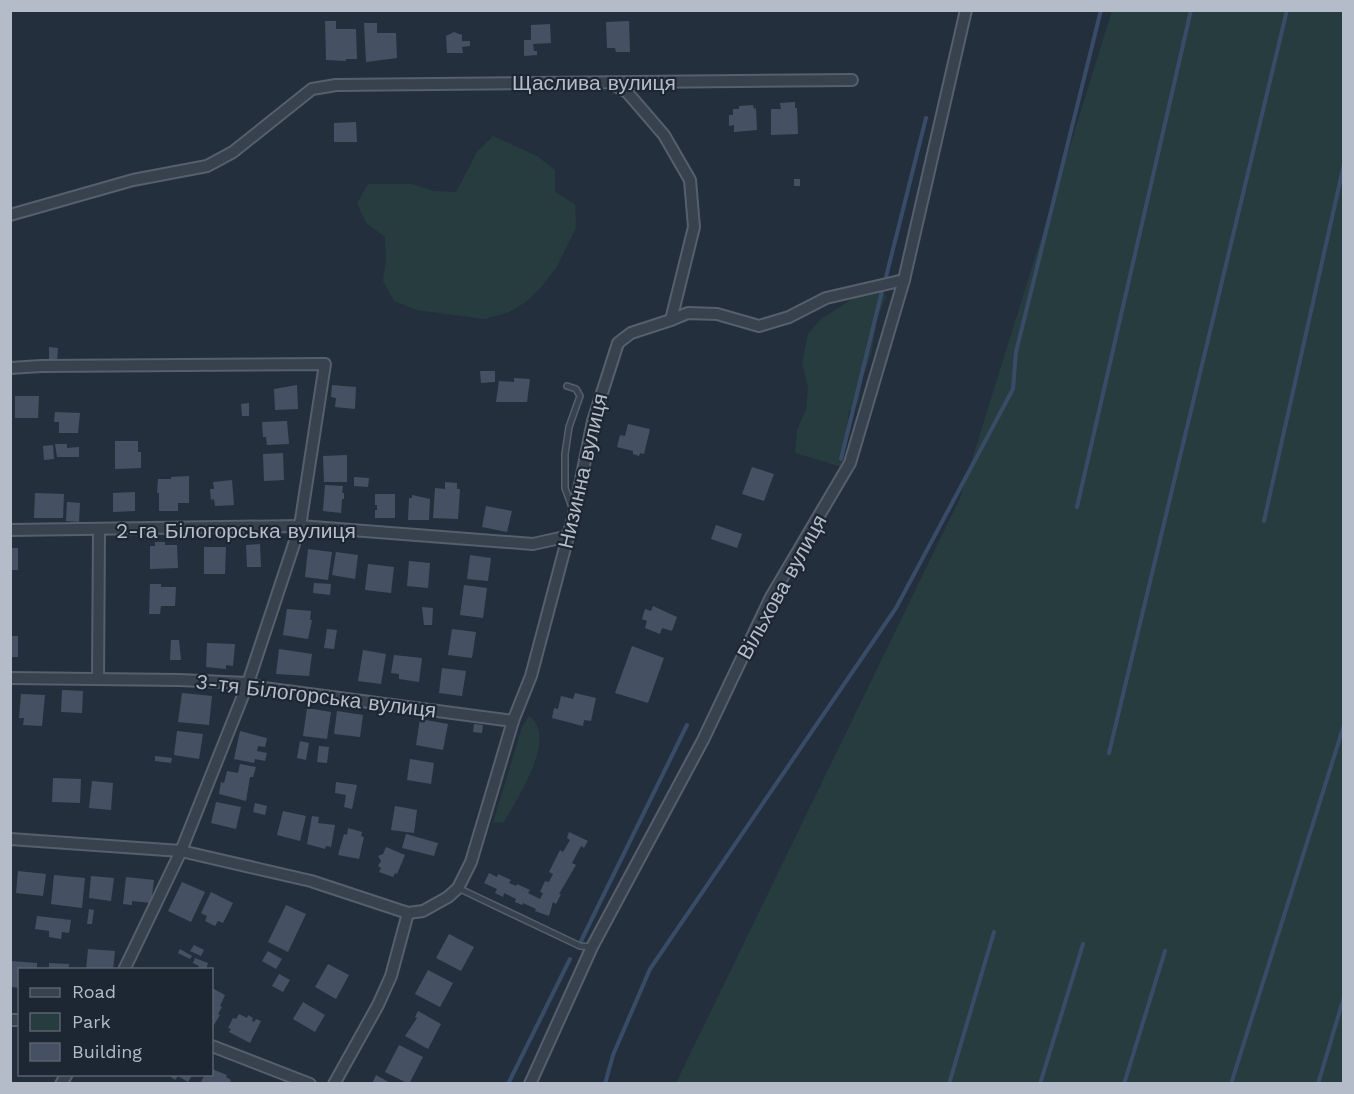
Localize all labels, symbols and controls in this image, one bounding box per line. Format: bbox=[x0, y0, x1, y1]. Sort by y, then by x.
street label: Щаслива вулиця bbox=[512, 70, 676, 95]
street label: Низинна вулиця bbox=[553, 391, 613, 551]
street label: Вільхова вулиця bbox=[731, 510, 832, 664]
street label: 2-га Білогорська вулиця bbox=[116, 518, 356, 543]
street label: 3-тя Білогорська вулиця bbox=[194, 668, 438, 723]
legend bbox=[18, 968, 213, 1076]
text: Road bbox=[72, 981, 116, 1002]
text: Park bbox=[72, 1011, 111, 1032]
text: Building bbox=[72, 1041, 142, 1062]

